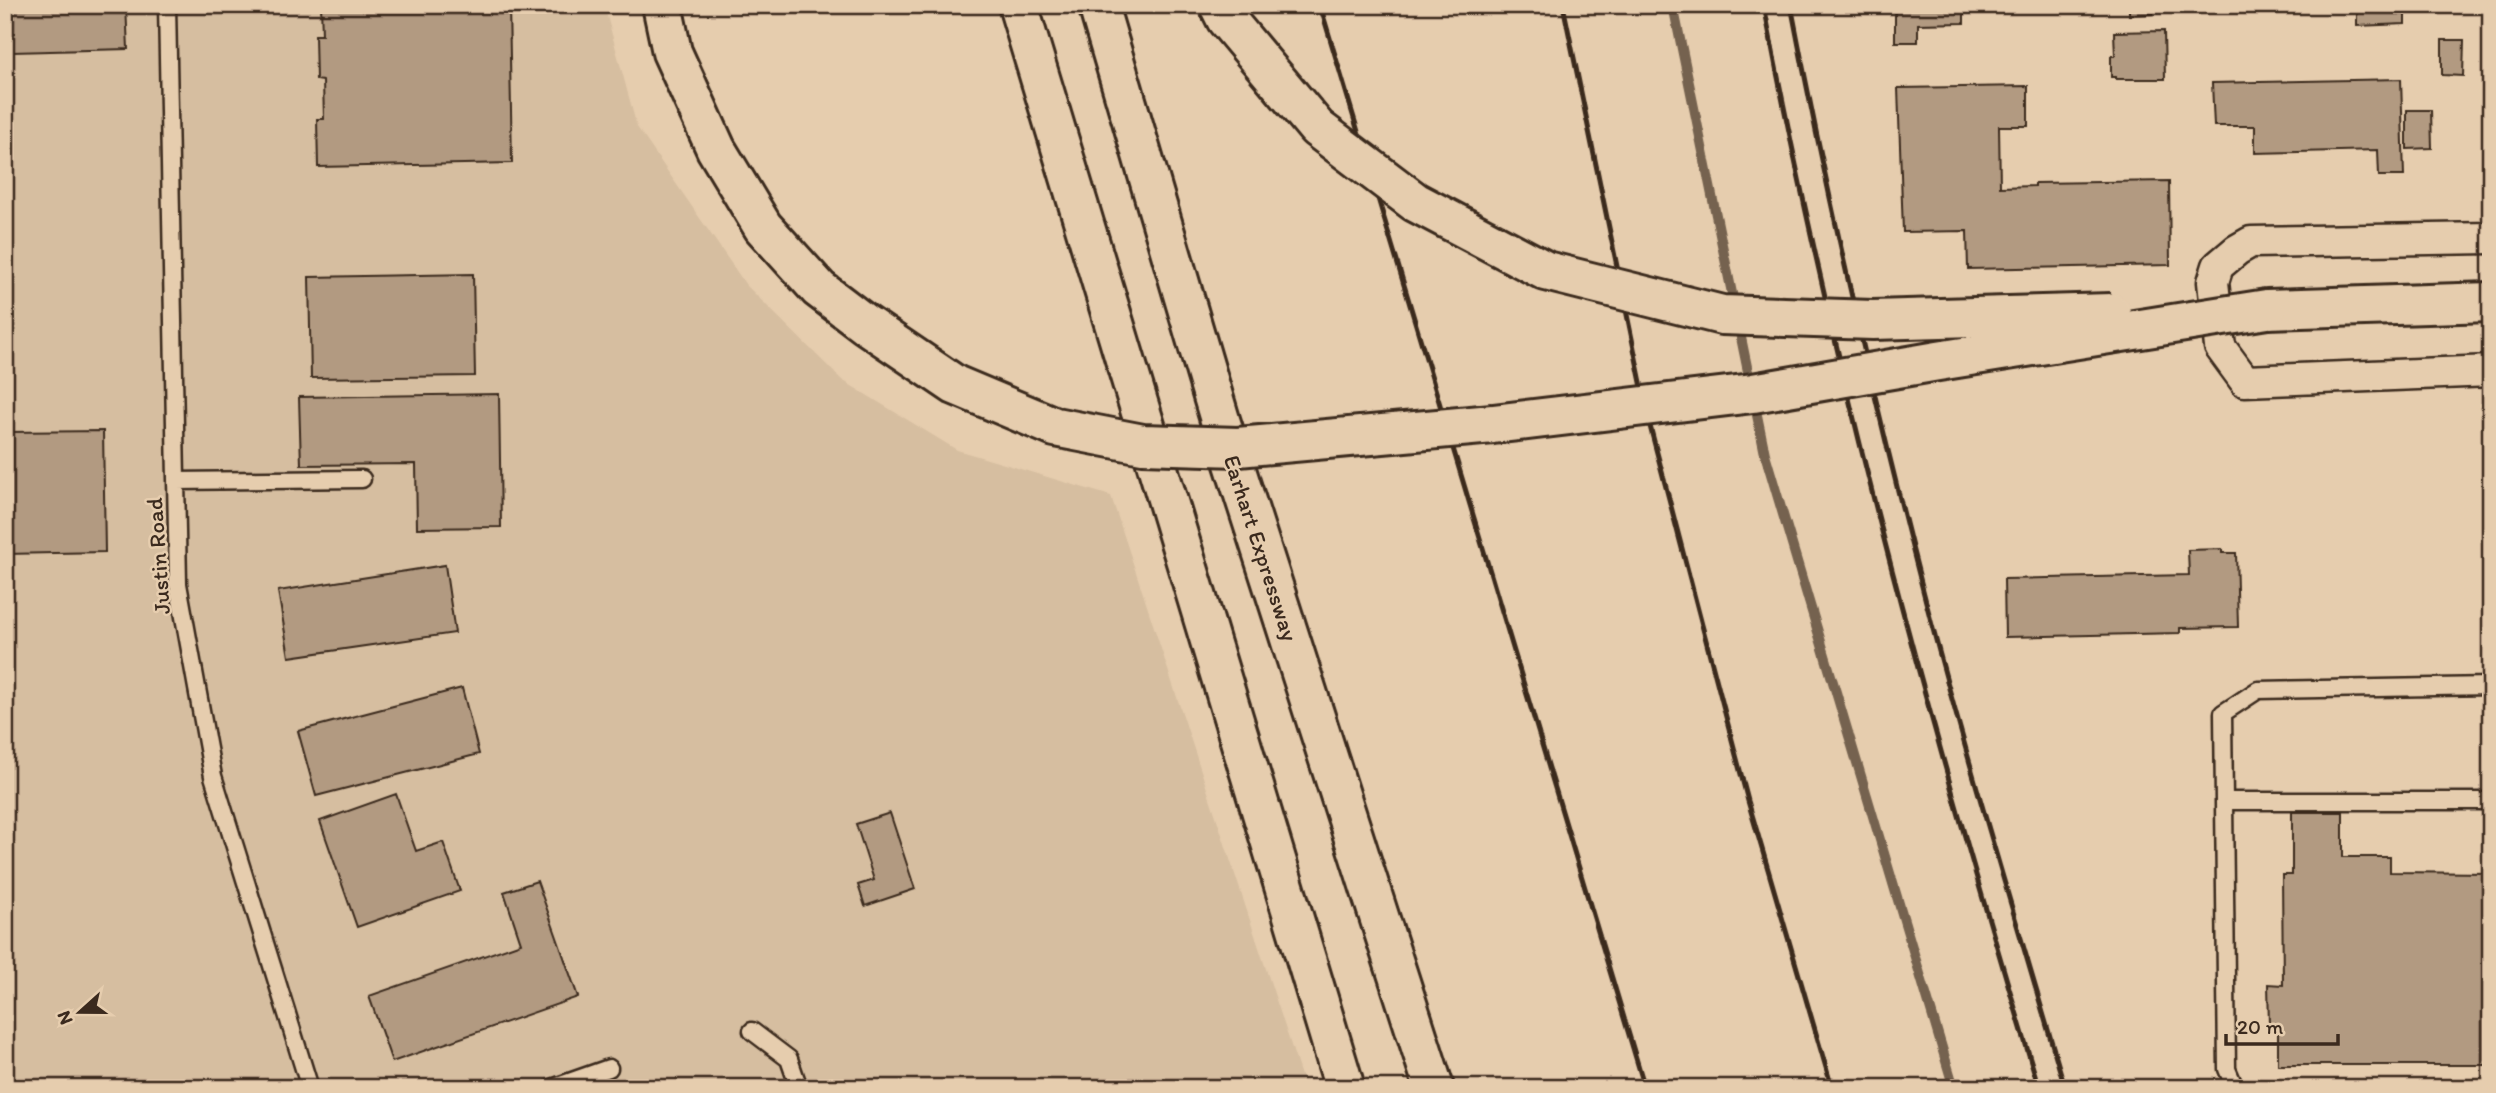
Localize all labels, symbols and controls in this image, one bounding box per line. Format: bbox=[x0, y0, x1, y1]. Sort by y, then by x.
street label: Earhart Expressway bbox=[1218, 451, 1304, 645]
street label: Justin Road bbox=[140, 496, 176, 615]
north arrow bbox=[46, 978, 116, 1048]
scale bar bbox=[2226, 1002, 2338, 1046]
text: N bbox=[52, 1008, 78, 1028]
text: 20 m bbox=[2237, 1014, 2284, 1039]

